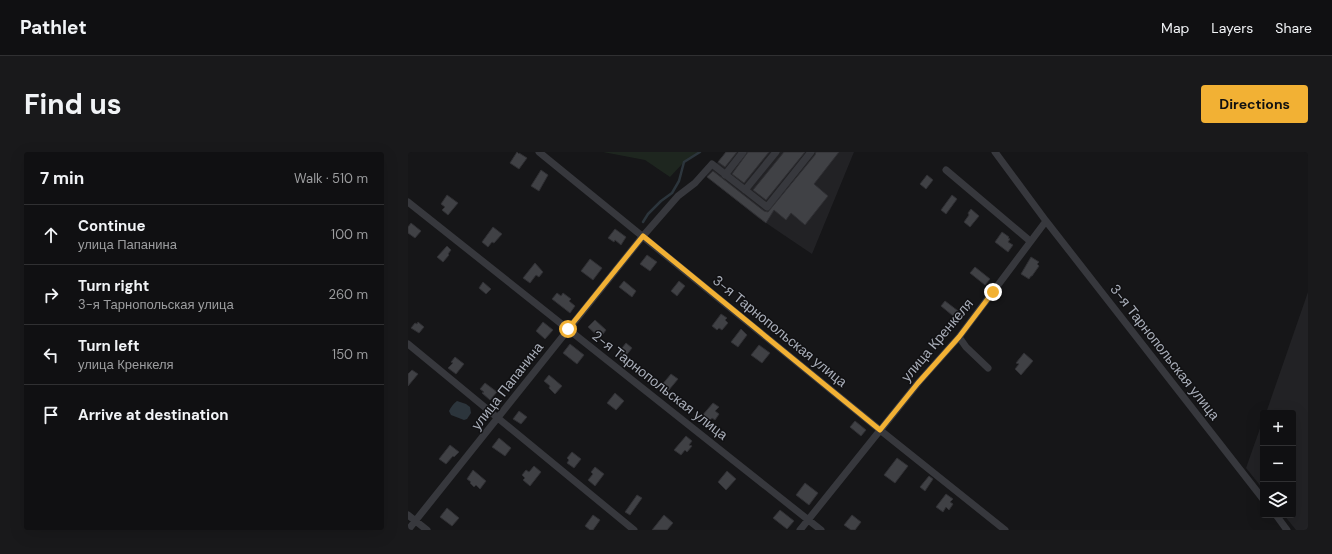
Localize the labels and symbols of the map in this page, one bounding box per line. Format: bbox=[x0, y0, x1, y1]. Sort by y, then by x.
street label: 3-я Тарнопольская улица bbox=[709, 271, 851, 391]
street label: 3-я Тарнопольская улица bbox=[1106, 280, 1224, 424]
route end bbox=[984, 283, 1002, 301]
street label: улица Кренкеля bbox=[897, 295, 977, 385]
route start bbox=[559, 320, 577, 338]
street label: 2-я Тарнопольская улица bbox=[588, 326, 732, 444]
street label: улица Папанина bbox=[467, 338, 547, 434]

